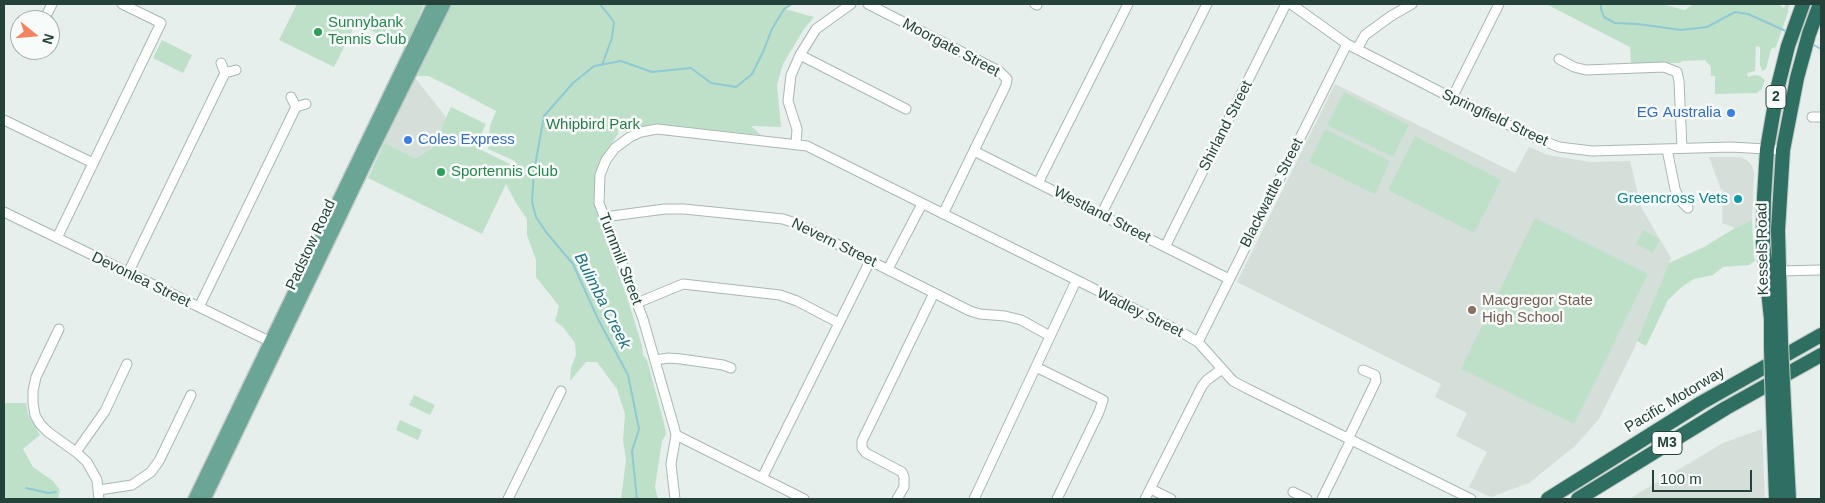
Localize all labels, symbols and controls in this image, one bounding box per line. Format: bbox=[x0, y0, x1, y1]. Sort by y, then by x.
north arrow bbox=[10, 10, 60, 60]
place label: Sunnybank Tennis Club bbox=[328, 14, 406, 49]
street label: Moorgate Street bbox=[899, 15, 1003, 81]
marker: Sunnybank Tennis Club bbox=[312, 26, 324, 38]
text: N bbox=[39, 32, 58, 46]
street label: Shirland Street bbox=[1195, 78, 1257, 174]
road number: 2 bbox=[1766, 85, 1786, 108]
street label: Springfield Street bbox=[1439, 86, 1551, 150]
place label: EG Australia bbox=[1637, 104, 1721, 122]
marker: EG Australia bbox=[1725, 107, 1737, 119]
park label: Whipbird Park bbox=[546, 116, 640, 134]
place label: Coles Express bbox=[418, 131, 515, 149]
marker: Coles Express bbox=[402, 134, 414, 146]
street label: Blackwattle Street bbox=[1237, 135, 1307, 251]
place label: Sportennis Club bbox=[451, 163, 558, 181]
marker: Sportennis Club bbox=[435, 166, 447, 178]
street label: Westland Street bbox=[1050, 183, 1154, 247]
place label: Greencross Vets bbox=[1617, 190, 1728, 208]
marker: Greencross Vets bbox=[1732, 193, 1744, 205]
street label: Padstow Road bbox=[282, 197, 340, 293]
street label: Kessels Road bbox=[1753, 203, 1773, 295]
street label: Turnmill Street bbox=[594, 211, 646, 307]
street label: Nevern Street bbox=[788, 215, 880, 271]
street label: Devonlea Street bbox=[89, 248, 193, 312]
water label: Bulimba Creek bbox=[570, 250, 634, 352]
street label: Wadley Street bbox=[1094, 284, 1186, 342]
place label: Macgregor State High School bbox=[1482, 292, 1593, 327]
marker: Macgregor State High School bbox=[1466, 304, 1478, 316]
street label: Pacific Motorway bbox=[1622, 363, 1728, 437]
road number: M3 bbox=[1652, 432, 1682, 454]
scale bar bbox=[1655, 460, 1755, 492]
text: 100 m bbox=[1660, 470, 1702, 487]

